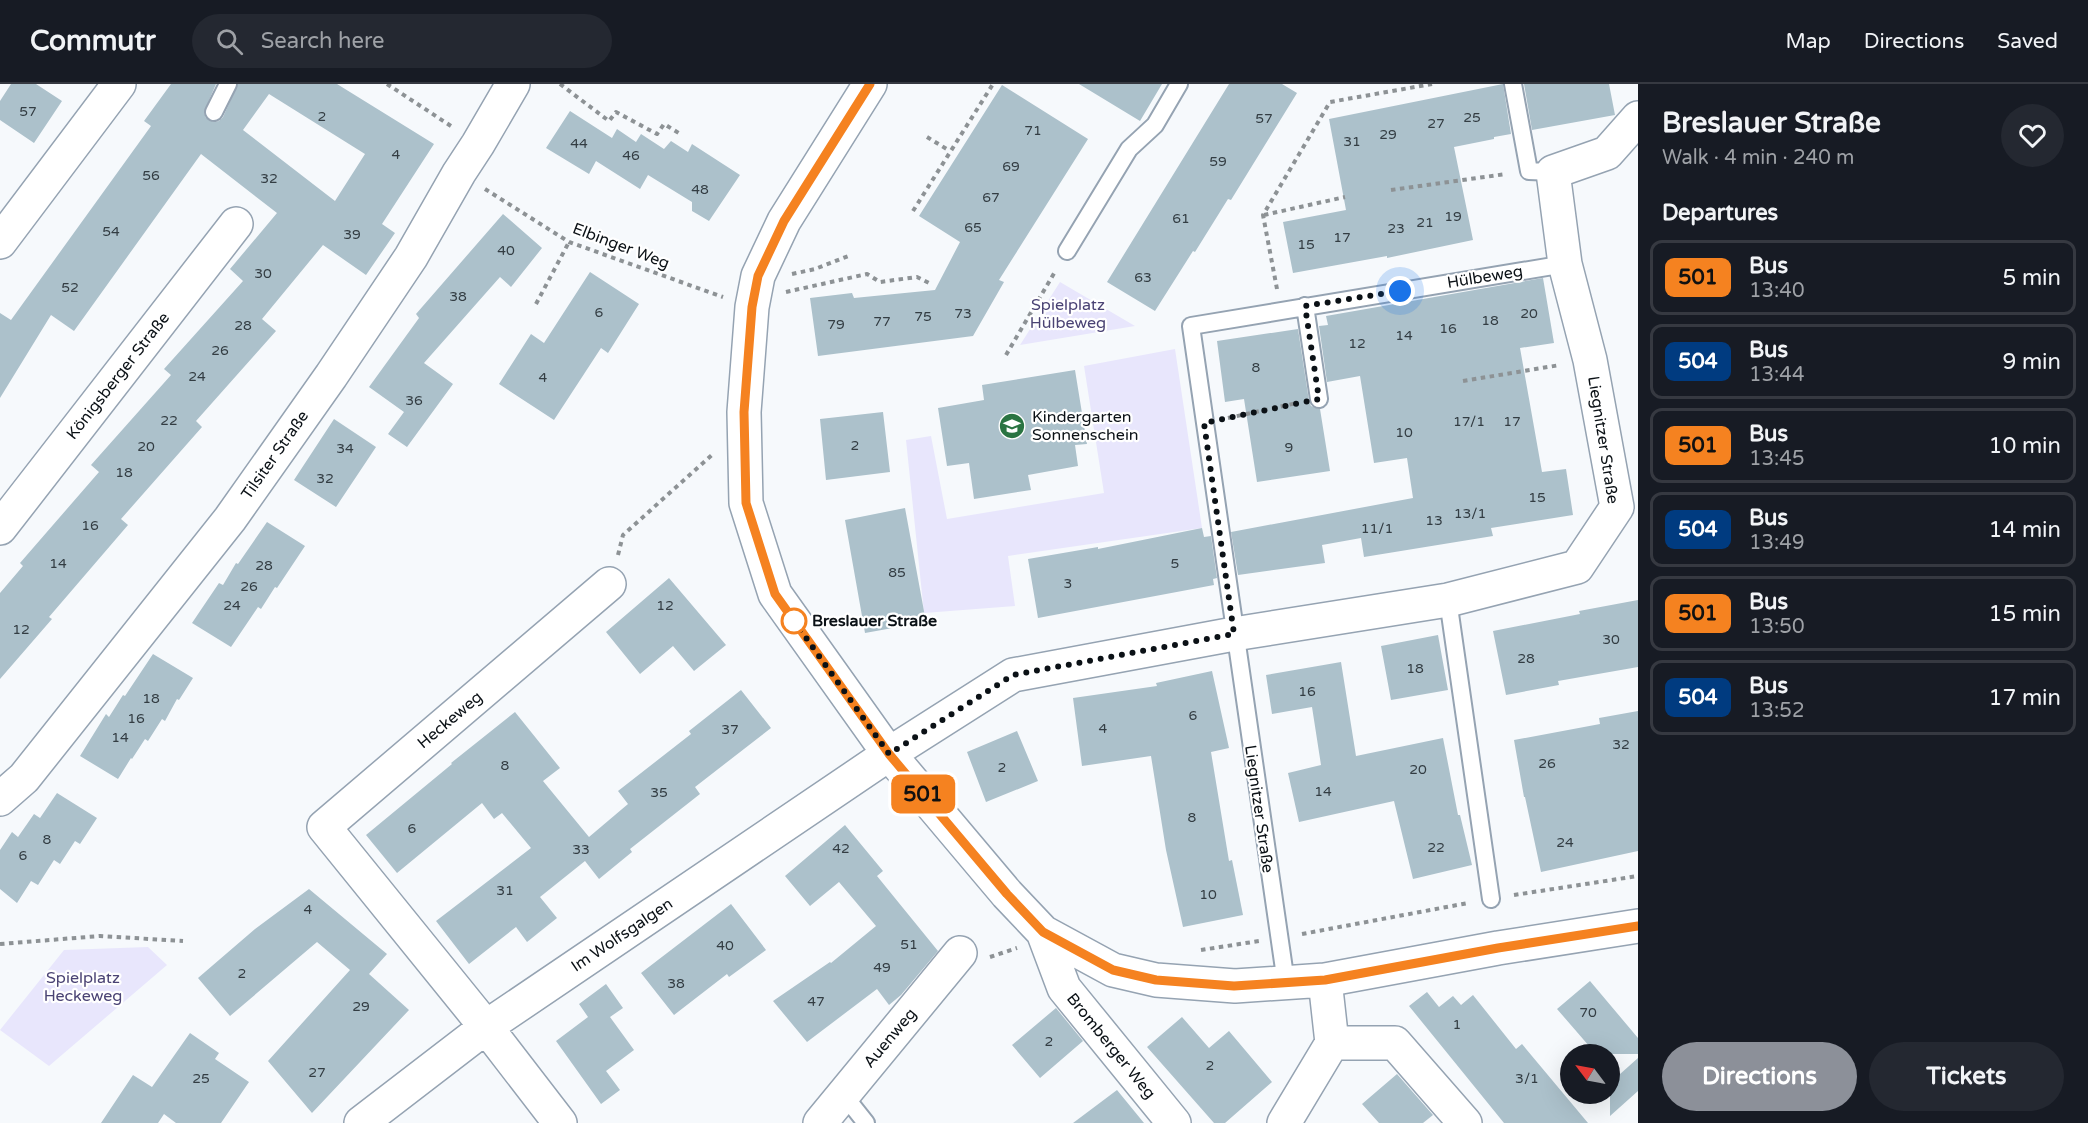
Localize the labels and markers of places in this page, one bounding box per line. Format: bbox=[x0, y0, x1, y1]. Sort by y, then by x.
place label: Kindergarten Sonnenschein bbox=[1032, 407, 1139, 445]
school or university icon: Kindergarten Sonnenschein bbox=[997, 411, 1027, 441]
marker: Breslauer Straße bbox=[781, 608, 807, 634]
place label: Breslauer Straße bbox=[812, 611, 937, 631]

